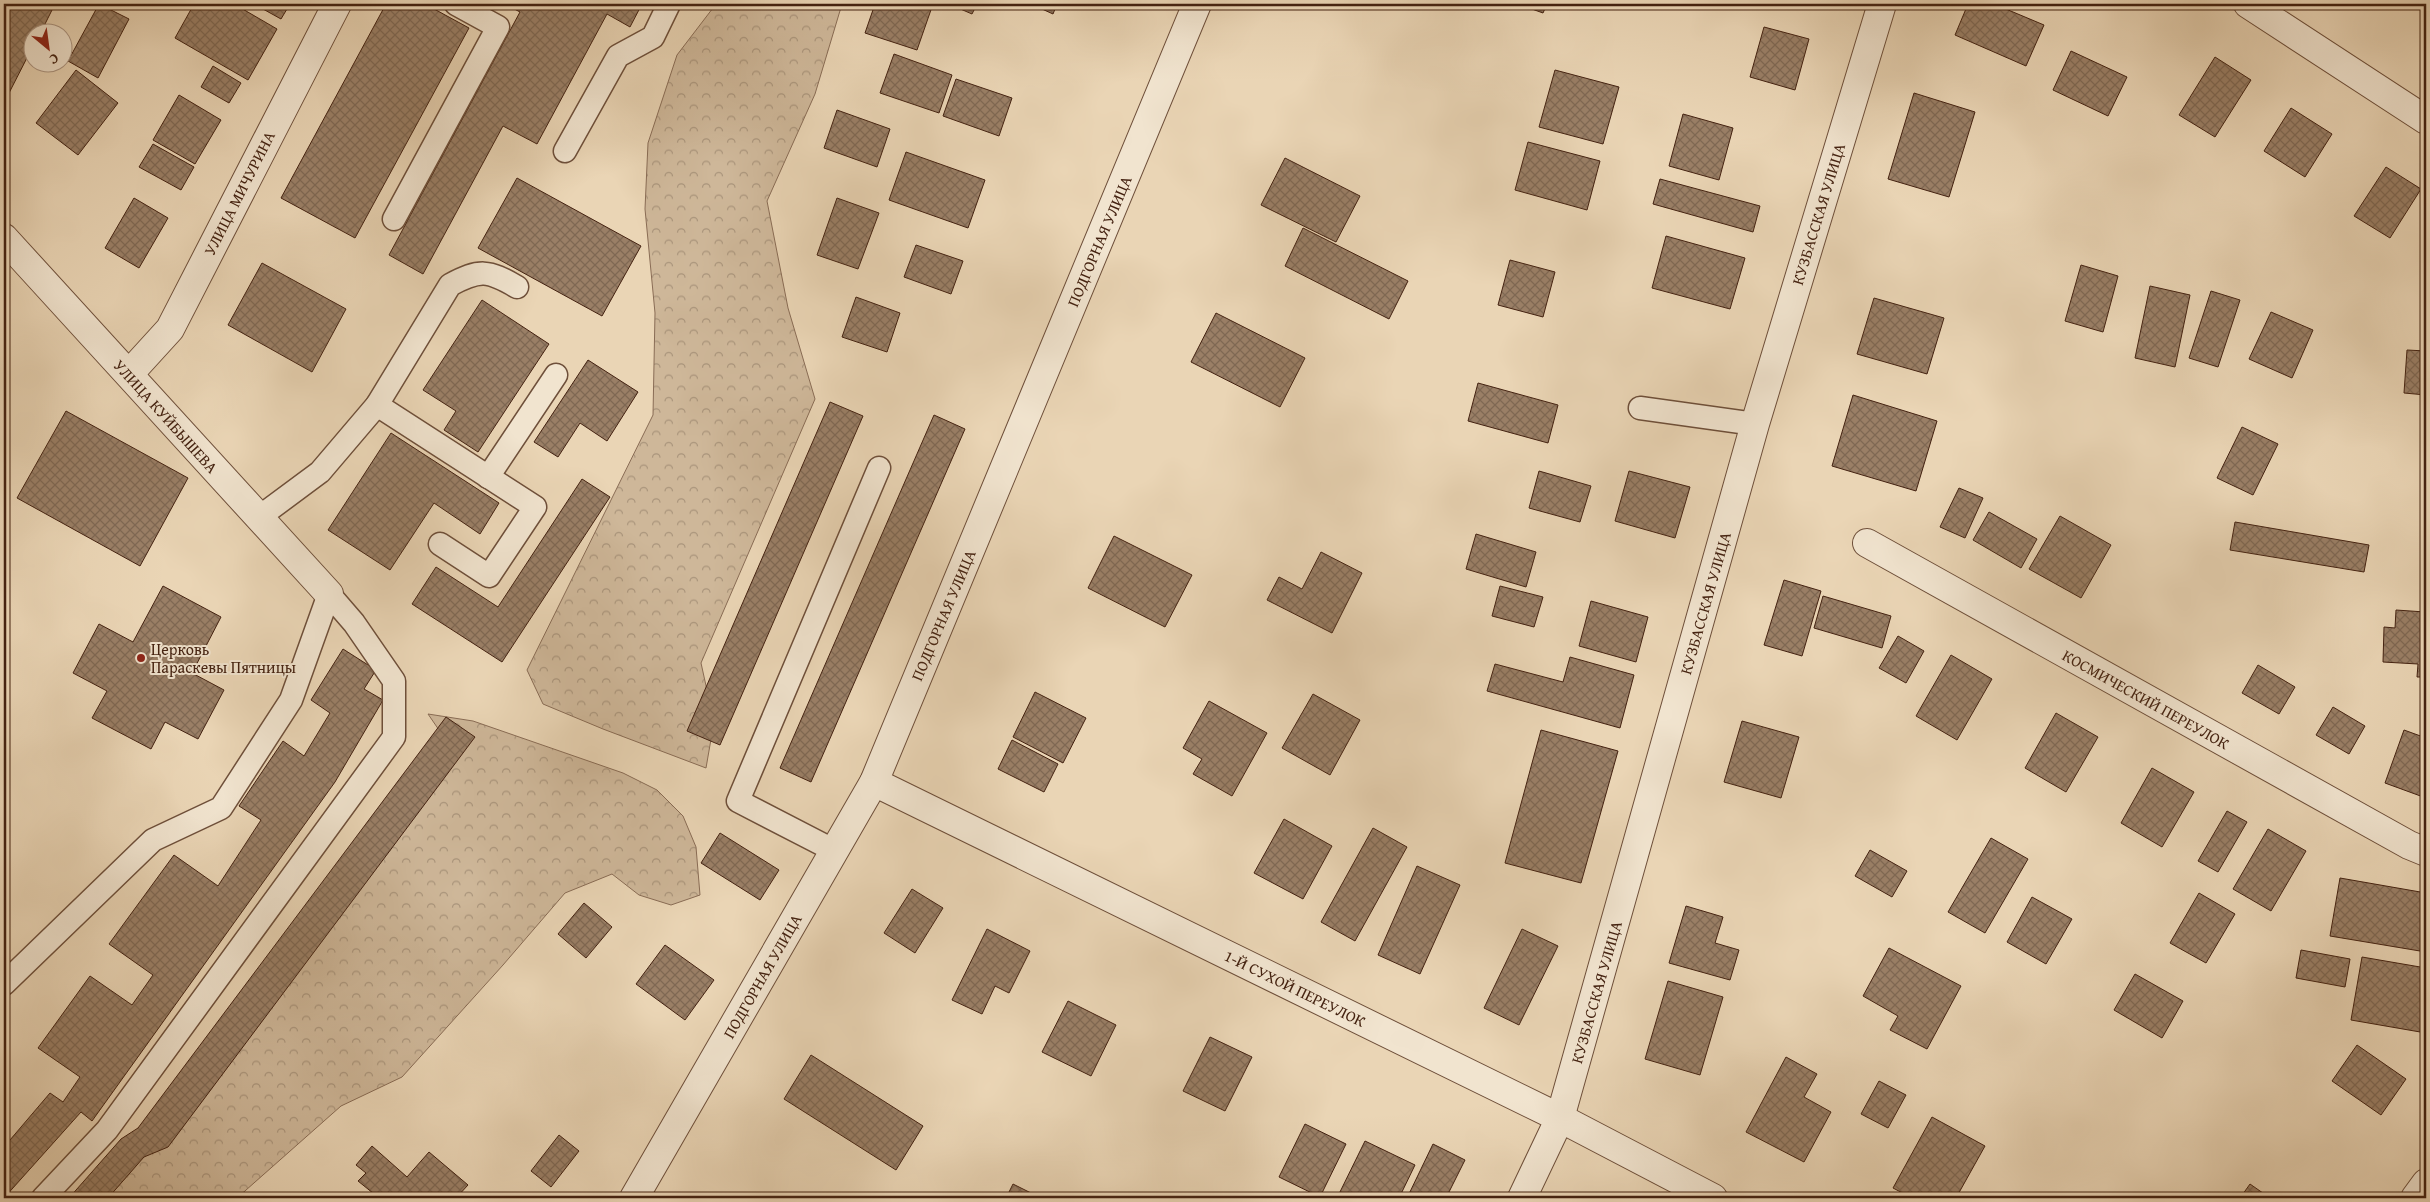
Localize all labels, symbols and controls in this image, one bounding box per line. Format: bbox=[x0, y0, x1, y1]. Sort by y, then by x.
north arrow bbox=[22, 22, 72, 72]
text: С bbox=[46, 49, 63, 70]
street label: УЛИЦА МИЧУРИНА bbox=[197, 126, 281, 259]
street label: КУЗБАССКАЯ УЛИЦА bbox=[1785, 140, 1851, 288]
street label: ПОДГОРНАЯ УЛИЦА bbox=[1061, 171, 1138, 310]
street label: УЛИЦА КУЙБЫШЕВА bbox=[108, 354, 224, 479]
street label: КУЗБАССКАЯ УЛИЦА bbox=[1673, 529, 1737, 677]
street label: ПОДГОРНАЯ УЛИЦА bbox=[905, 545, 982, 684]
place label: Церковь Параскевы Пятницы bbox=[151, 637, 296, 679]
street label: КОСМИЧЕСКИЙ ПЕРЕУЛОК bbox=[2058, 643, 2234, 755]
marker: Церковь Параскевы Пятницы bbox=[135, 652, 147, 664]
street label: ПОДГОРНАЯ УЛИЦА bbox=[717, 909, 808, 1043]
street label: КУЗБАССКАЯ УЛИЦА bbox=[1564, 918, 1628, 1066]
street label: 1-Й СУХОЙ ПЕРЕУЛОК bbox=[1220, 943, 1370, 1033]

